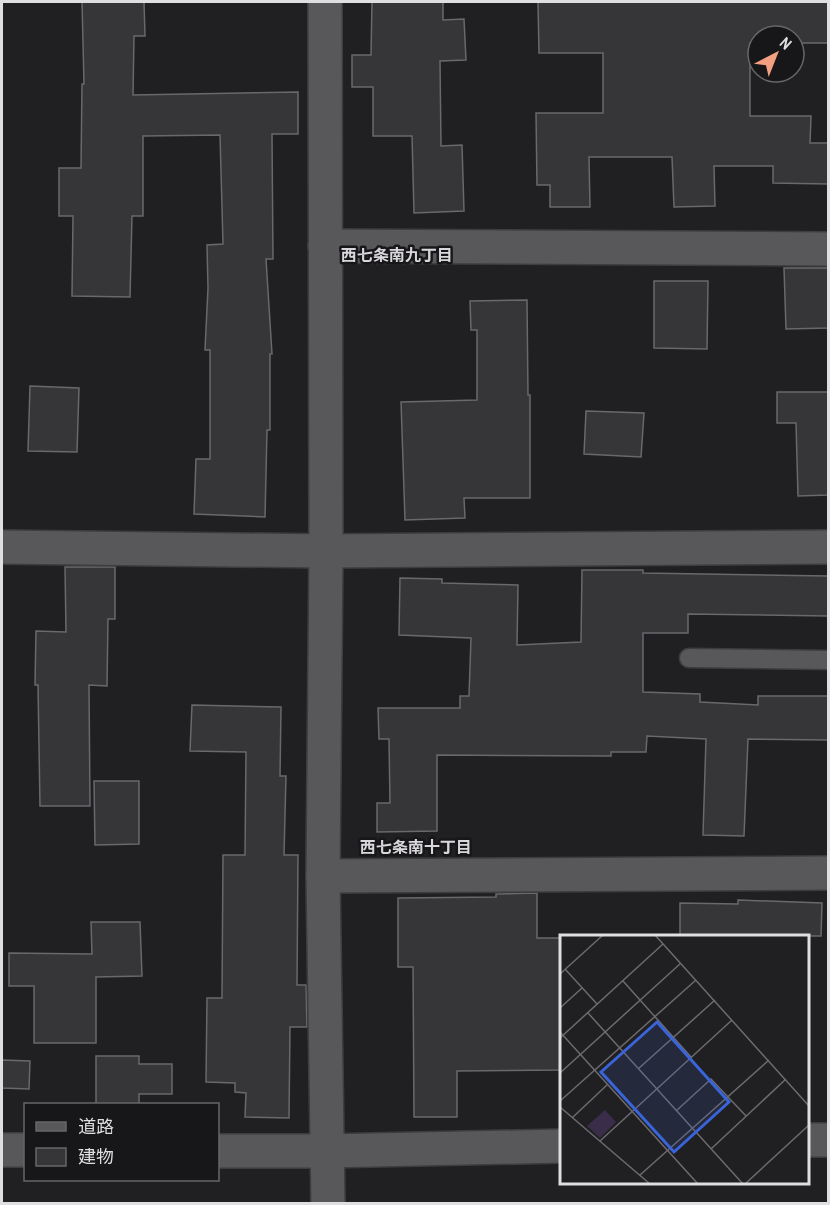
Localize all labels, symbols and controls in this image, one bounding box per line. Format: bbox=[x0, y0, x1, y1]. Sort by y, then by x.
north arrow bbox=[746, 24, 806, 84]
text: N bbox=[775, 32, 797, 54]
district label: 西七条南九丁目 bbox=[341, 244, 453, 266]
district label: 西七条南十丁目 bbox=[360, 836, 472, 858]
inset map bbox=[560, 935, 809, 1184]
legend bbox=[24, 1103, 219, 1181]
text: 道路 bbox=[78, 1114, 114, 1139]
text: 建物 bbox=[78, 1144, 114, 1169]

